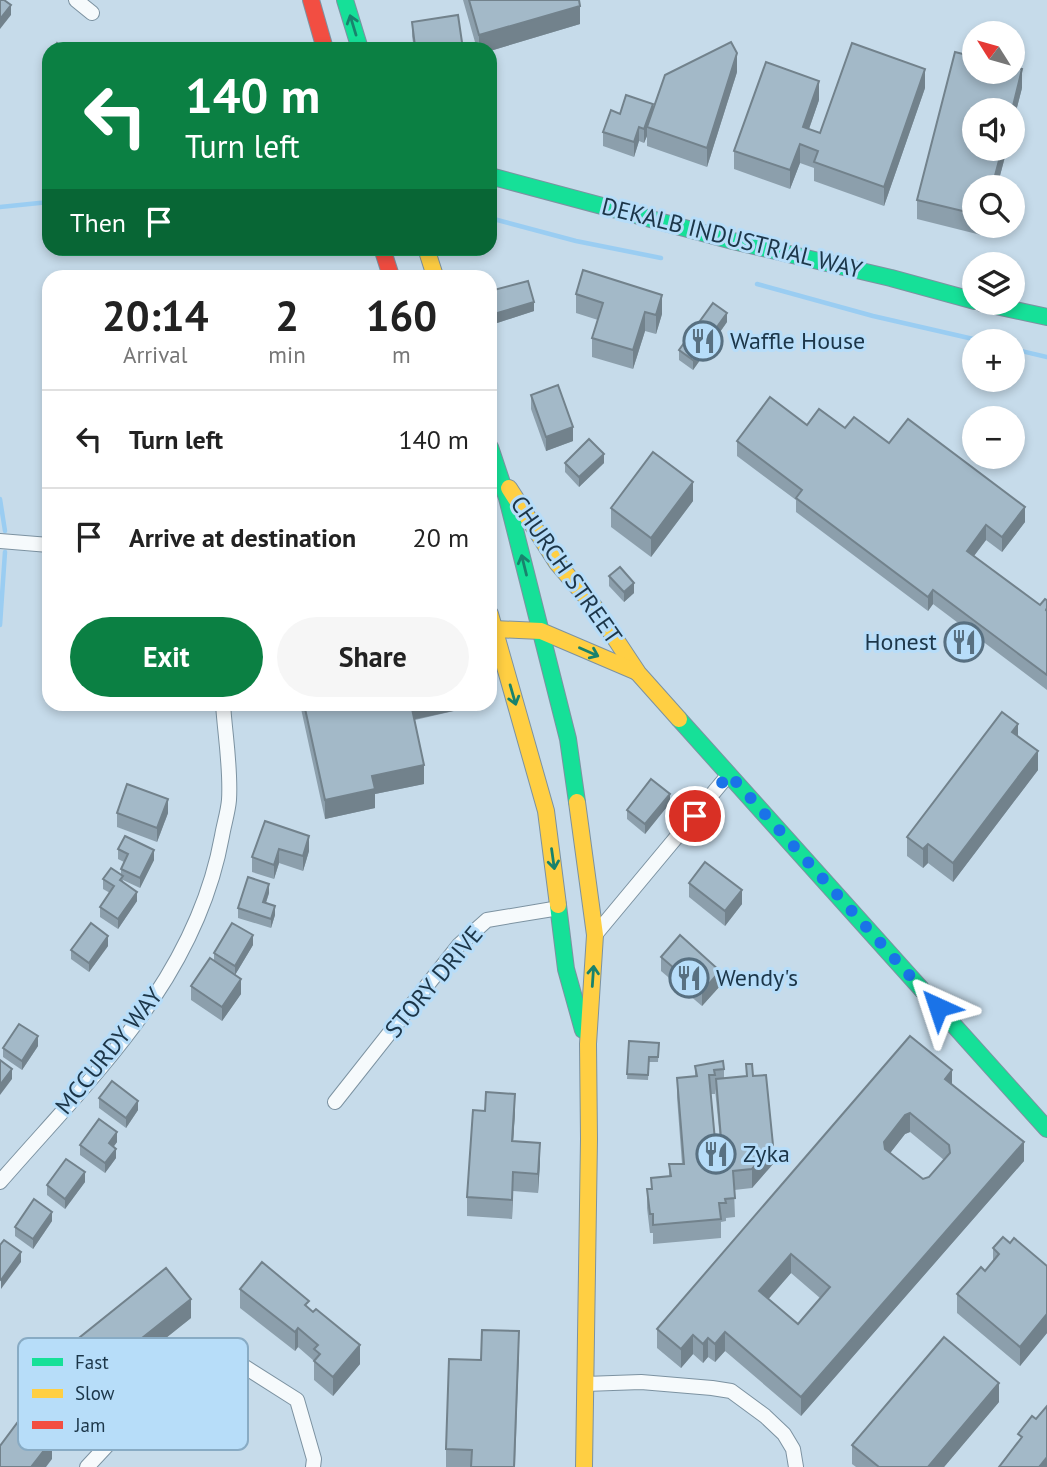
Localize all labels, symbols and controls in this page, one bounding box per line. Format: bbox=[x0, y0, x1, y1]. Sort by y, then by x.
one-way arrow bbox=[345, 14, 358, 36]
north arrow bbox=[962, 21, 1026, 84]
map controls bbox=[962, 21, 1025, 469]
text: 140 m bbox=[185, 63, 320, 127]
icon: left bbox=[70, 70, 161, 161]
button: sound bbox=[962, 98, 1025, 161]
text: Turn left bbox=[185, 125, 300, 167]
button: search bbox=[962, 175, 1025, 238]
street label: DEKALB INDUSTRIAL WAY bbox=[599, 190, 866, 285]
icon: arrive bbox=[140, 203, 178, 241]
text: Then bbox=[70, 206, 126, 239]
button: layers bbox=[962, 252, 1025, 315]
text: 20:14 bbox=[102, 288, 208, 343]
text: 2 bbox=[275, 288, 299, 343]
text: 160 bbox=[366, 288, 437, 343]
restaurant icon: Waffle House bbox=[682, 320, 724, 362]
place label: Waffle House bbox=[730, 325, 865, 356]
button: + bbox=[962, 329, 1025, 392]
text: Arrival bbox=[123, 340, 187, 369]
text: min bbox=[268, 340, 306, 369]
text: m bbox=[392, 340, 411, 369]
button: − bbox=[962, 406, 1025, 469]
icon: left bbox=[70, 420, 108, 458]
text: Turn left bbox=[129, 423, 223, 456]
text: 140 m bbox=[398, 423, 469, 456]
street label: CHURCH STREET bbox=[504, 489, 629, 650]
icon: arrive bbox=[70, 518, 108, 556]
text: Arrive at destination bbox=[129, 521, 356, 554]
text: 20 m bbox=[413, 521, 469, 554]
one-way arrow bbox=[517, 554, 530, 576]
button: Exit bbox=[70, 617, 263, 697]
button: Share bbox=[277, 617, 469, 697]
restaurant icon: Honest bbox=[943, 621, 985, 663]
place label: Honest bbox=[864, 626, 937, 657]
one-way arrow bbox=[578, 646, 600, 659]
one-way arrow bbox=[507, 683, 520, 706]
pin bbox=[665, 786, 725, 846]
icon: arrive bbox=[676, 797, 714, 835]
one-way arrow bbox=[546, 848, 559, 870]
street label: STORY DRIVE bbox=[378, 919, 489, 1044]
restaurant icon: Wendy's bbox=[668, 957, 710, 999]
place label: Wendy's bbox=[716, 962, 798, 993]
one-way arrow bbox=[587, 965, 600, 987]
position arrow bbox=[901, 970, 975, 1044]
street label: MCCURDY WAY bbox=[48, 981, 170, 1120]
restaurant icon: Zyka bbox=[695, 1133, 737, 1175]
place label: Zyka bbox=[743, 1138, 790, 1169]
legend bbox=[18, 1338, 248, 1450]
text: Fast bbox=[75, 1350, 109, 1374]
text: Slow bbox=[75, 1381, 115, 1405]
text: Jam bbox=[74, 1413, 105, 1437]

